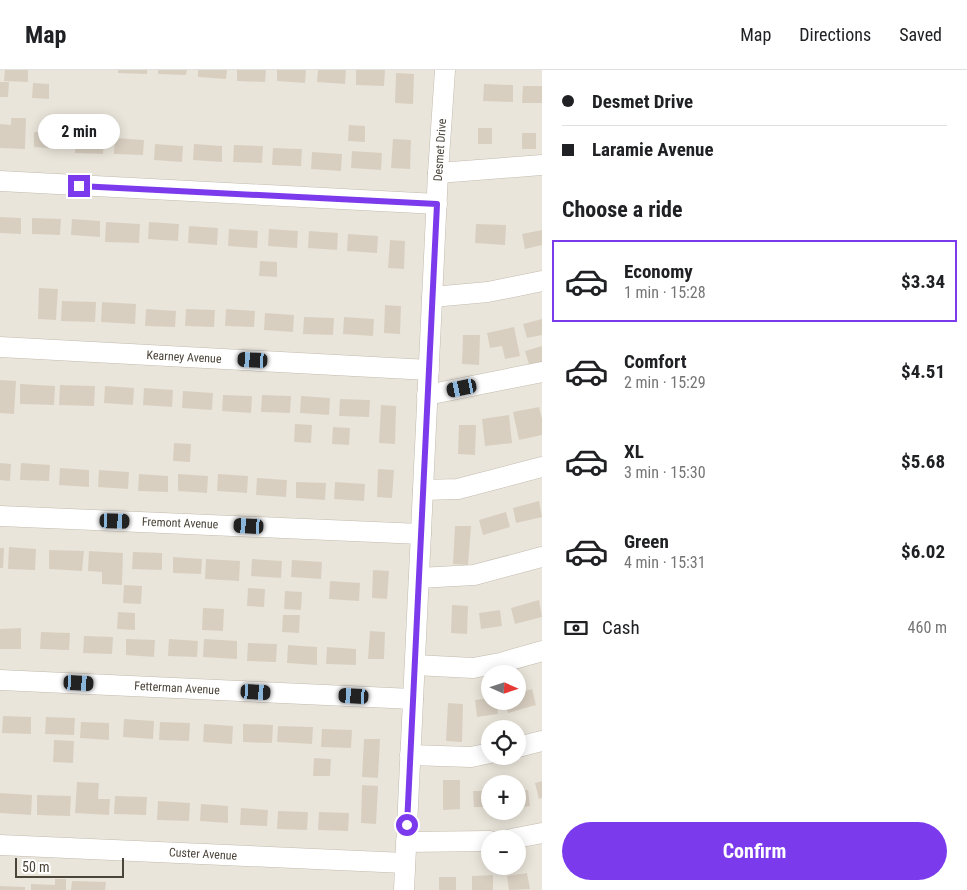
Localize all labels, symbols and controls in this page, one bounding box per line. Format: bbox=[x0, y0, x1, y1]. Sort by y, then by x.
text: Map bbox=[25, 21, 66, 49]
text: Map bbox=[740, 24, 771, 45]
text: Directions bbox=[799, 24, 871, 45]
text: Saved bbox=[899, 24, 942, 45]
text: Desmet Drive bbox=[592, 90, 693, 113]
callout: 2 min bbox=[38, 114, 120, 148]
street label: Desmet Drive bbox=[431, 118, 449, 182]
text: 2 min bbox=[61, 122, 97, 141]
text: Laramie Avenue bbox=[592, 138, 714, 161]
route end bbox=[68, 175, 90, 197]
text: Choose a ride bbox=[562, 197, 683, 222]
icon: car bbox=[564, 259, 609, 304]
text: Economy bbox=[624, 260, 693, 283]
text: $3.34 bbox=[901, 270, 945, 293]
text: 1 min · 15:28 bbox=[624, 283, 706, 302]
street label: Kearney Avenue bbox=[146, 348, 222, 366]
icon: car bbox=[564, 349, 609, 394]
text: Comfort bbox=[624, 350, 687, 373]
car bbox=[237, 352, 268, 368]
text: $4.51 bbox=[901, 360, 945, 383]
text: 2 min · 15:29 bbox=[624, 373, 706, 392]
car bbox=[445, 378, 478, 398]
icon: car bbox=[564, 439, 609, 484]
text: XL bbox=[624, 440, 644, 463]
text: $5.68 bbox=[901, 450, 945, 473]
text: 3 min · 15:30 bbox=[624, 463, 706, 482]
car bbox=[99, 513, 130, 529]
street label: Fremont Avenue bbox=[142, 515, 219, 531]
car bbox=[233, 518, 264, 534]
icon: car bbox=[564, 529, 609, 574]
text: Green bbox=[624, 530, 669, 553]
text: $6.02 bbox=[901, 540, 945, 563]
text: 4 min · 15:31 bbox=[624, 553, 706, 572]
icon: cash bbox=[562, 614, 590, 642]
text: Cash bbox=[602, 616, 640, 639]
text: 460 m bbox=[908, 618, 947, 637]
north arrow bbox=[481, 665, 526, 710]
map controls bbox=[481, 665, 526, 875]
car bbox=[63, 675, 94, 691]
street label: Fetterman Avenue bbox=[134, 679, 220, 697]
car bbox=[240, 684, 271, 700]
car bbox=[338, 688, 369, 704]
button: locate bbox=[481, 720, 526, 765]
button: + bbox=[481, 775, 526, 820]
route start bbox=[396, 814, 418, 836]
button: Confirm bbox=[562, 822, 947, 880]
button: − bbox=[481, 830, 526, 875]
street label: Custer Avenue bbox=[169, 845, 238, 863]
scale bar bbox=[15, 855, 124, 878]
text: 50 m bbox=[22, 859, 50, 875]

